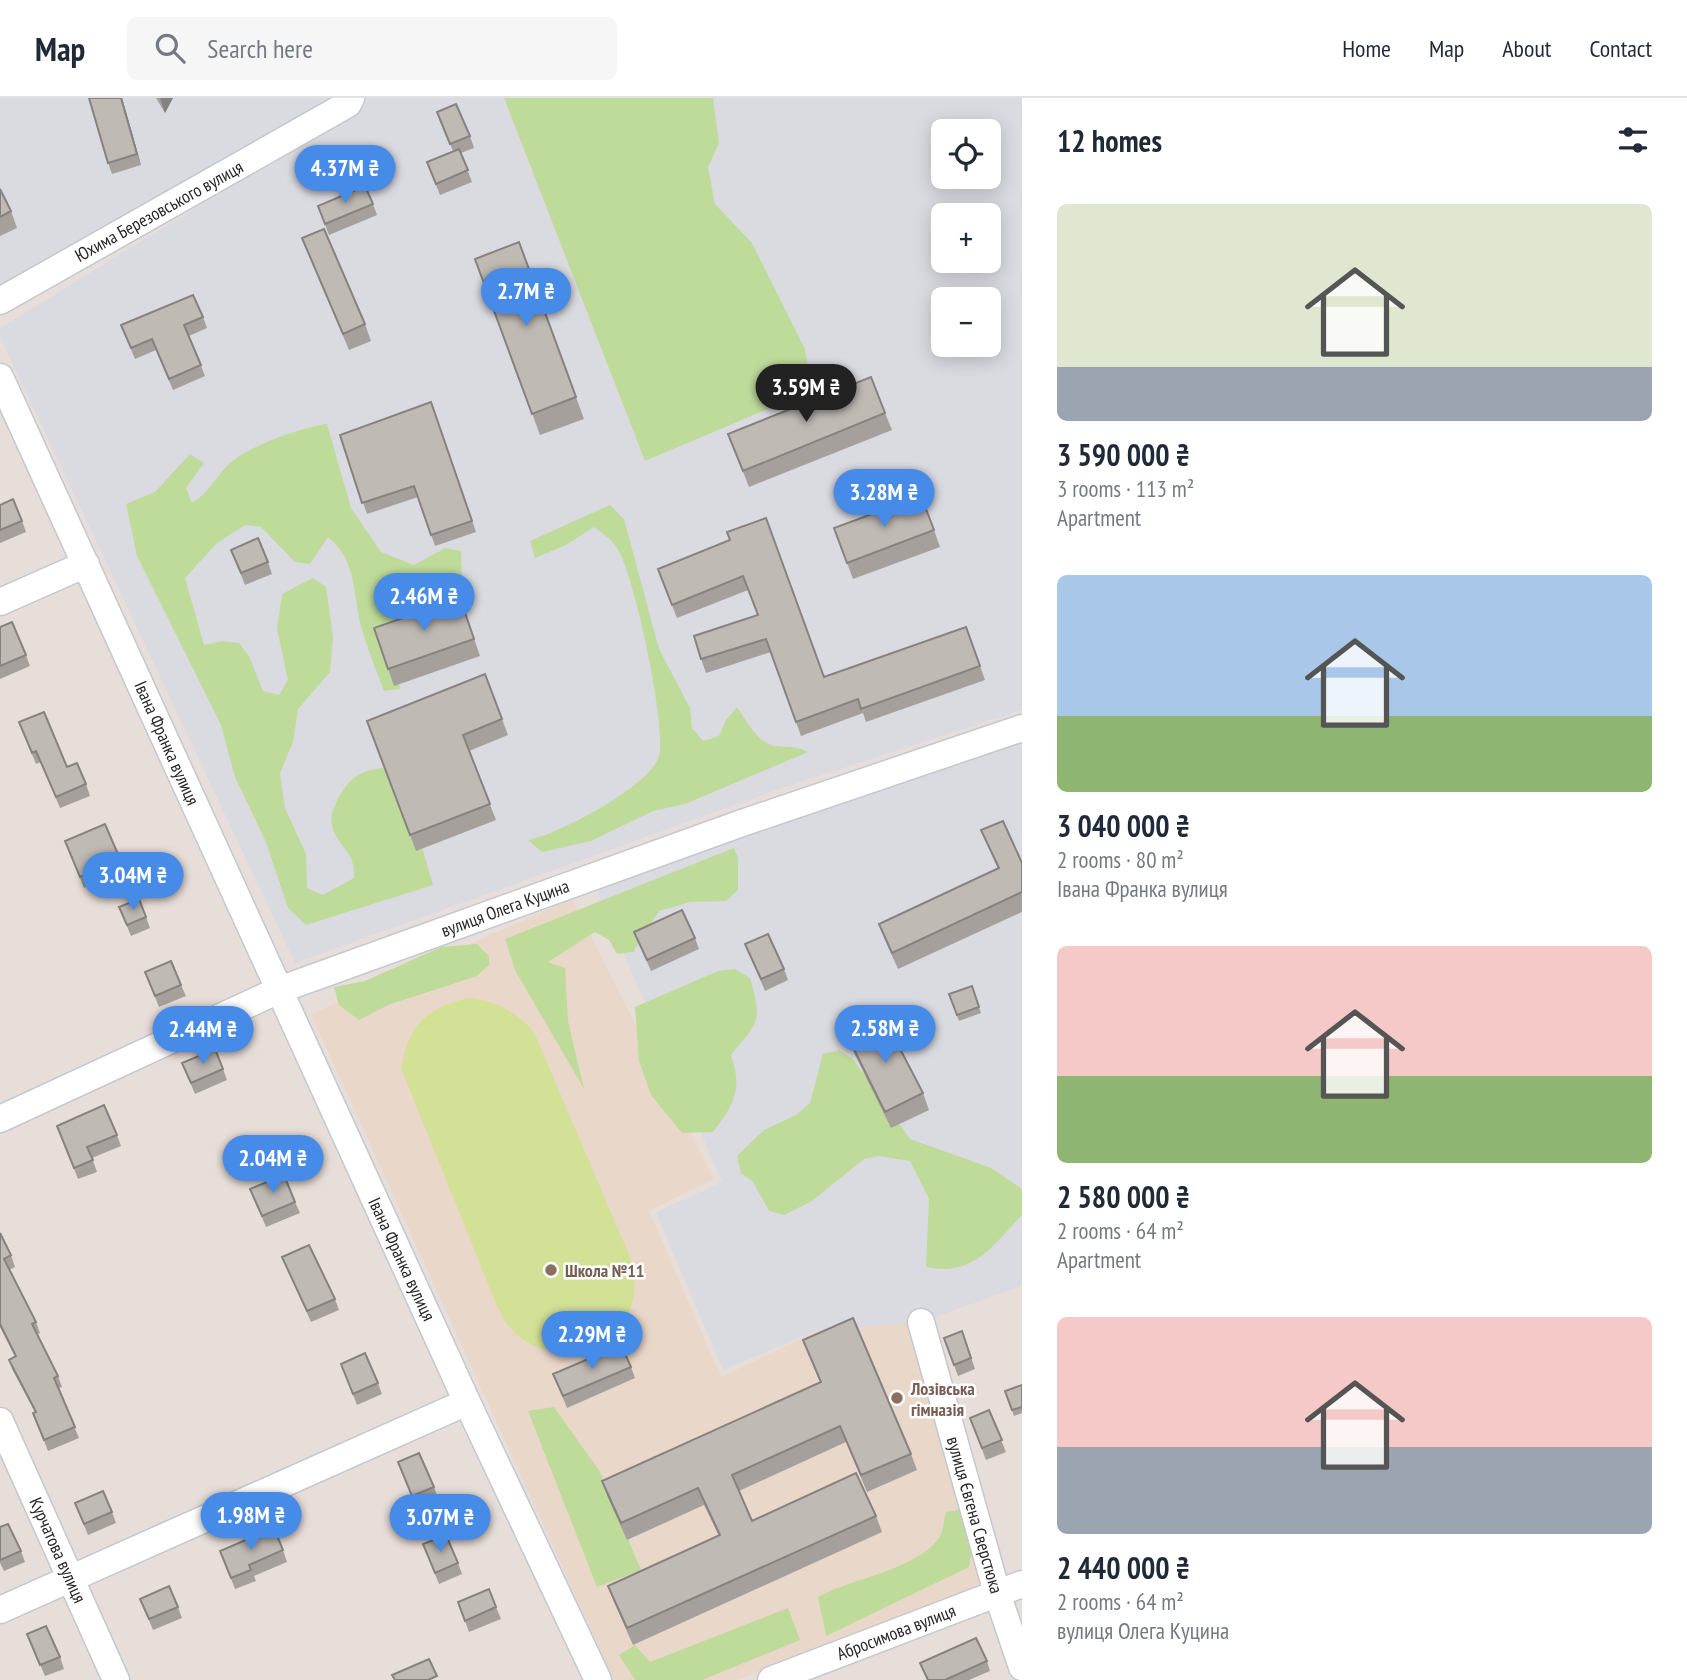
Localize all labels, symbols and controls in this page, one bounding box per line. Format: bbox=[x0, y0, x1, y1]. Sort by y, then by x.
search box bbox=[127, 17, 617, 80]
text: Map bbox=[35, 27, 85, 70]
icon: search bbox=[151, 29, 189, 67]
text: Search here bbox=[207, 32, 313, 65]
text: Home bbox=[1342, 33, 1391, 64]
text: Map bbox=[1429, 33, 1464, 64]
text: About bbox=[1502, 33, 1551, 64]
text: Contact bbox=[1589, 33, 1652, 64]
map controls bbox=[931, 119, 1001, 357]
button: locate bbox=[931, 119, 1001, 189]
text: 12 homes bbox=[1057, 121, 1162, 160]
icon: filters bbox=[1614, 121, 1652, 159]
pin: 4.37M ₴ bbox=[280, 146, 410, 205]
text: 4.37M ₴ bbox=[311, 153, 379, 182]
street label: Юхима Березовського вулиця bbox=[71, 155, 247, 267]
button: + bbox=[931, 203, 1001, 273]
icon: home bbox=[1292, 249, 1418, 375]
pin: 2.7M ₴ bbox=[469, 268, 583, 328]
text: 2.7M ₴ bbox=[497, 276, 555, 305]
button: − bbox=[931, 287, 1001, 357]
pin: 3.59M ₴ bbox=[741, 364, 871, 424]
text: 3.59M ₴ bbox=[772, 372, 840, 401]
text: 3 590 000 ₴ bbox=[1057, 435, 1190, 474]
pin: 3.28M ₴ bbox=[819, 470, 949, 529]
text: 3 rooms · 113 m² bbox=[1057, 474, 1194, 503]
text: 3.28M ₴ bbox=[850, 477, 918, 506]
text: Apartment bbox=[1057, 503, 1141, 532]
pin: 2.46M ₴ bbox=[359, 574, 489, 633]
text: 2.46M ₴ bbox=[390, 581, 458, 610]
icon: home bbox=[1292, 620, 1418, 746]
street label: Івана Франка вулиця bbox=[129, 677, 205, 809]
text: 3 040 000 ₴ bbox=[1057, 806, 1190, 845]
text: 2 rooms · 80 m² bbox=[1057, 845, 1184, 874]
pin: 3.04M ₴ bbox=[68, 852, 198, 912]
text: 3.04M ₴ bbox=[99, 860, 167, 889]
street label: вулиця Олега Куцина bbox=[438, 874, 572, 942]
text: Івана Франка вулиця bbox=[1057, 874, 1228, 903]
icon: home bbox=[1292, 991, 1418, 1117]
pin: 2.44M ₴ bbox=[138, 1006, 268, 1066]
pin: 2.58M ₴ bbox=[820, 1006, 950, 1065]
text: 2.58M ₴ bbox=[851, 1013, 919, 1042]
text: 2.44M ₴ bbox=[169, 1014, 237, 1043]
pin: 2.04M ₴ bbox=[208, 1136, 338, 1195]
text: 2.04M ₴ bbox=[239, 1143, 307, 1172]
text: 2 580 000 ₴ bbox=[1057, 1177, 1190, 1216]
street label: Івана Франка вулиця bbox=[363, 1194, 441, 1324]
text: 2 rooms · 64 m² bbox=[1057, 1216, 1184, 1245]
text: Apartment bbox=[1057, 1245, 1141, 1274]
place label: Школа №11 bbox=[565, 1259, 644, 1282]
marker: Школа №11 bbox=[543, 1262, 559, 1278]
pin: 2.29M ₴ bbox=[527, 1312, 657, 1371]
text: 2.29M ₴ bbox=[558, 1319, 626, 1348]
icon: home bbox=[1292, 1362, 1418, 1488]
place label: Лозівська гімназія bbox=[910, 1377, 975, 1421]
marker: Лозівська гімназія bbox=[889, 1390, 905, 1406]
street label: вулиця Євгена Сверстюка bbox=[942, 1434, 1008, 1596]
pin: 1.98M ₴ bbox=[186, 1492, 316, 1552]
street label: Курчатова вулиця bbox=[24, 1494, 92, 1606]
pin: 3.07M ₴ bbox=[375, 1494, 505, 1554]
text: 1.98M ₴ bbox=[217, 1500, 285, 1529]
text: 3.07M ₴ bbox=[406, 1502, 474, 1531]
text: 2 440 000 ₴ bbox=[1057, 1548, 1190, 1587]
text: 2 rooms · 64 m² bbox=[1057, 1587, 1184, 1616]
street label: Абросимова вулиця bbox=[833, 1599, 959, 1665]
text: вулиця Олега Куцина bbox=[1057, 1616, 1229, 1645]

